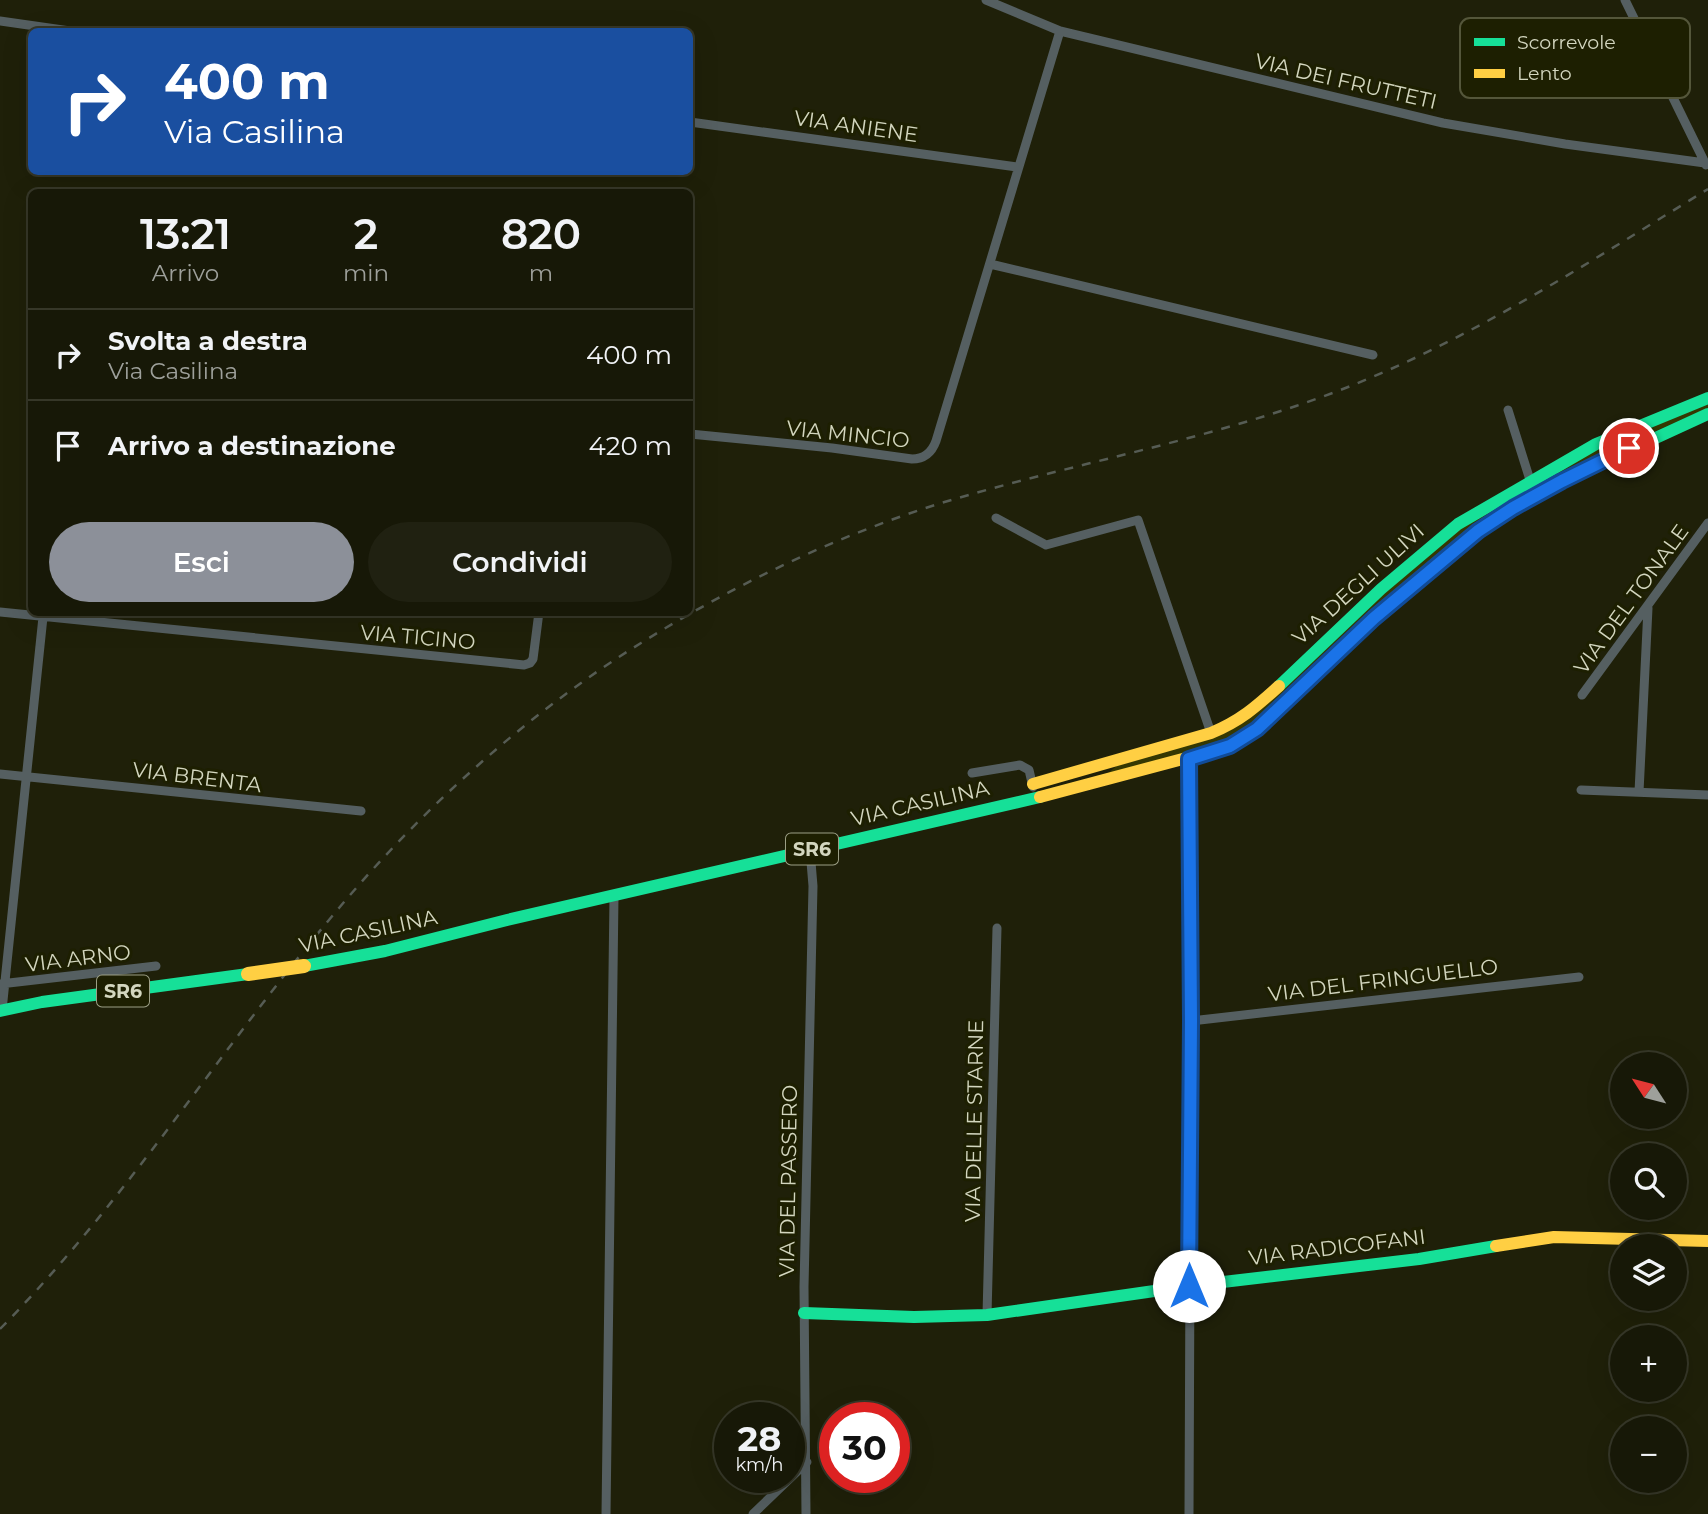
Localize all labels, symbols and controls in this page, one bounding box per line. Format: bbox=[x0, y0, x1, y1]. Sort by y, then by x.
legend bbox=[1460, 18, 1690, 98]
text: Scorrevole bbox=[1517, 31, 1616, 54]
street label: VIA DEI FRUTTETI bbox=[1253, 48, 1439, 114]
text: 400 m bbox=[164, 52, 330, 111]
icon: right bbox=[49, 56, 140, 147]
text: Lento bbox=[1517, 62, 1572, 85]
street label: VIA ANIENE bbox=[792, 105, 920, 147]
text: Via Casilina bbox=[164, 112, 345, 151]
text: 13:21 bbox=[140, 208, 231, 260]
text: 2 bbox=[354, 208, 378, 260]
text: 820 bbox=[501, 208, 581, 260]
text: Arrivo bbox=[152, 259, 219, 287]
text: min bbox=[343, 259, 389, 287]
text: m bbox=[529, 259, 553, 287]
text: Svolta a destra bbox=[108, 325, 308, 357]
icon: right bbox=[49, 336, 87, 374]
text: 400 m bbox=[586, 339, 672, 371]
text: Via Casilina bbox=[108, 357, 238, 385]
street label: VIA MINCIO bbox=[785, 415, 911, 453]
pin bbox=[1599, 418, 1659, 478]
icon: arrive bbox=[49, 427, 87, 465]
icon: arrive bbox=[1610, 429, 1648, 467]
text: Arrivo a destinazione bbox=[108, 430, 396, 462]
text: 420 m bbox=[589, 430, 672, 462]
street label: VIA DEGLI ULIVI bbox=[1287, 518, 1429, 650]
street label: VIA DEL TONALE bbox=[1568, 519, 1694, 679]
button: Esci bbox=[49, 522, 354, 602]
button: Condividi bbox=[368, 522, 672, 602]
street label: VIA TICINO bbox=[359, 620, 477, 654]
street label: VIA BRENTA bbox=[131, 757, 264, 797]
street label: VIA CASILINA bbox=[849, 775, 992, 831]
road number: SR6 bbox=[786, 834, 838, 864]
street label: VIA CASILINA bbox=[296, 904, 440, 958]
street label: VIA ARNO bbox=[24, 939, 132, 977]
street label: VIA DEL FRINGUELLO bbox=[1267, 953, 1499, 1007]
road number: SR6 bbox=[97, 976, 149, 1007]
street label: VIA DELLE STARNE bbox=[960, 1020, 988, 1222]
north arrow bbox=[1610, 1052, 1687, 1129]
map controls bbox=[1610, 1052, 1687, 1493]
street label: VIA DEL PASSERO bbox=[774, 1085, 802, 1277]
button: search bbox=[1610, 1143, 1687, 1220]
street label: VIA RADICOFANI bbox=[1247, 1224, 1427, 1270]
button: layers bbox=[1610, 1234, 1687, 1311]
position arrow bbox=[1152, 1249, 1226, 1323]
button: + bbox=[1610, 1325, 1687, 1402]
speed limit sign: 30 bbox=[819, 1402, 910, 1493]
button: − bbox=[1610, 1416, 1687, 1493]
text: 28 bbox=[738, 1417, 781, 1460]
text: km/h bbox=[735, 1454, 784, 1476]

